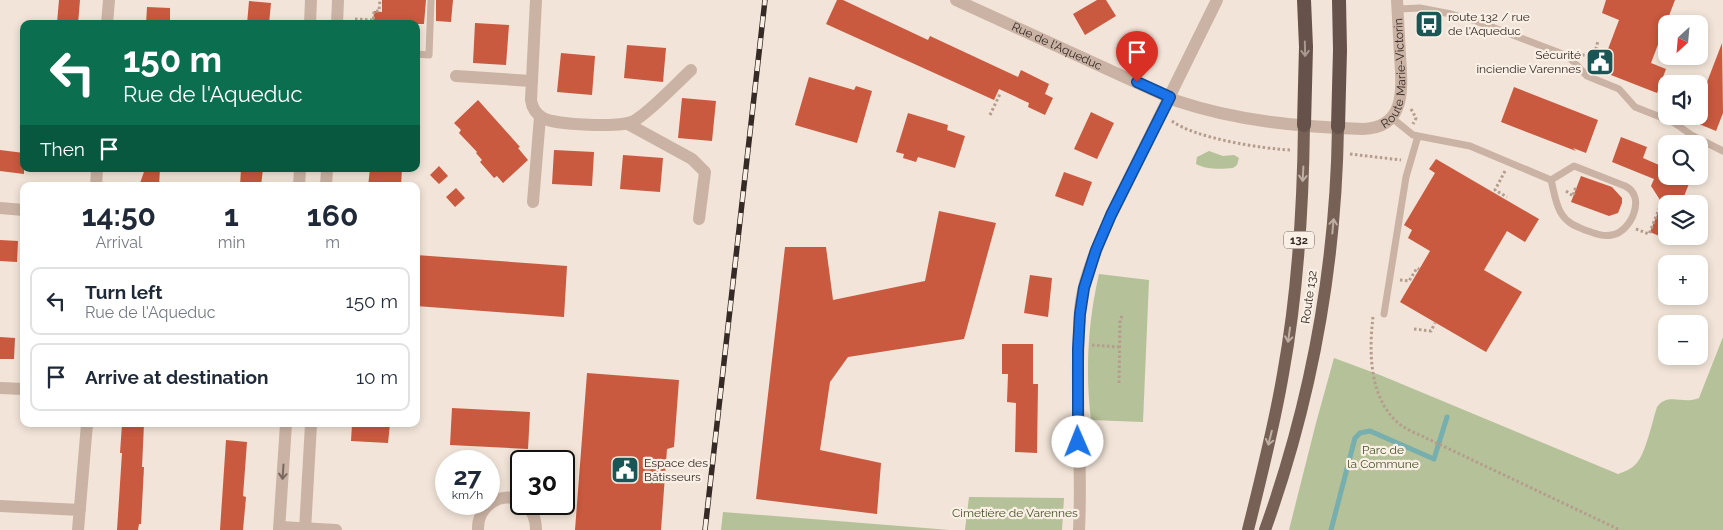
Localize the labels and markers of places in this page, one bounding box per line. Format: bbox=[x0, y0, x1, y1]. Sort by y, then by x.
bus stop icon: route 132 / rue de l'Aqueduc bbox=[1414, 9, 1444, 39]
place label: route 132 / rue de l'Aqueduc bbox=[1448, 10, 1530, 38]
pin bbox=[1116, 31, 1158, 82]
public building icon: Sécurité inciendie Varennes bbox=[1585, 47, 1615, 77]
place label: Sécurité inciendie Varennes bbox=[1476, 48, 1581, 76]
public building icon: Espace des Bâtisseurs bbox=[610, 455, 640, 485]
place label: Espace des Bâtisseurs bbox=[644, 456, 708, 484]

